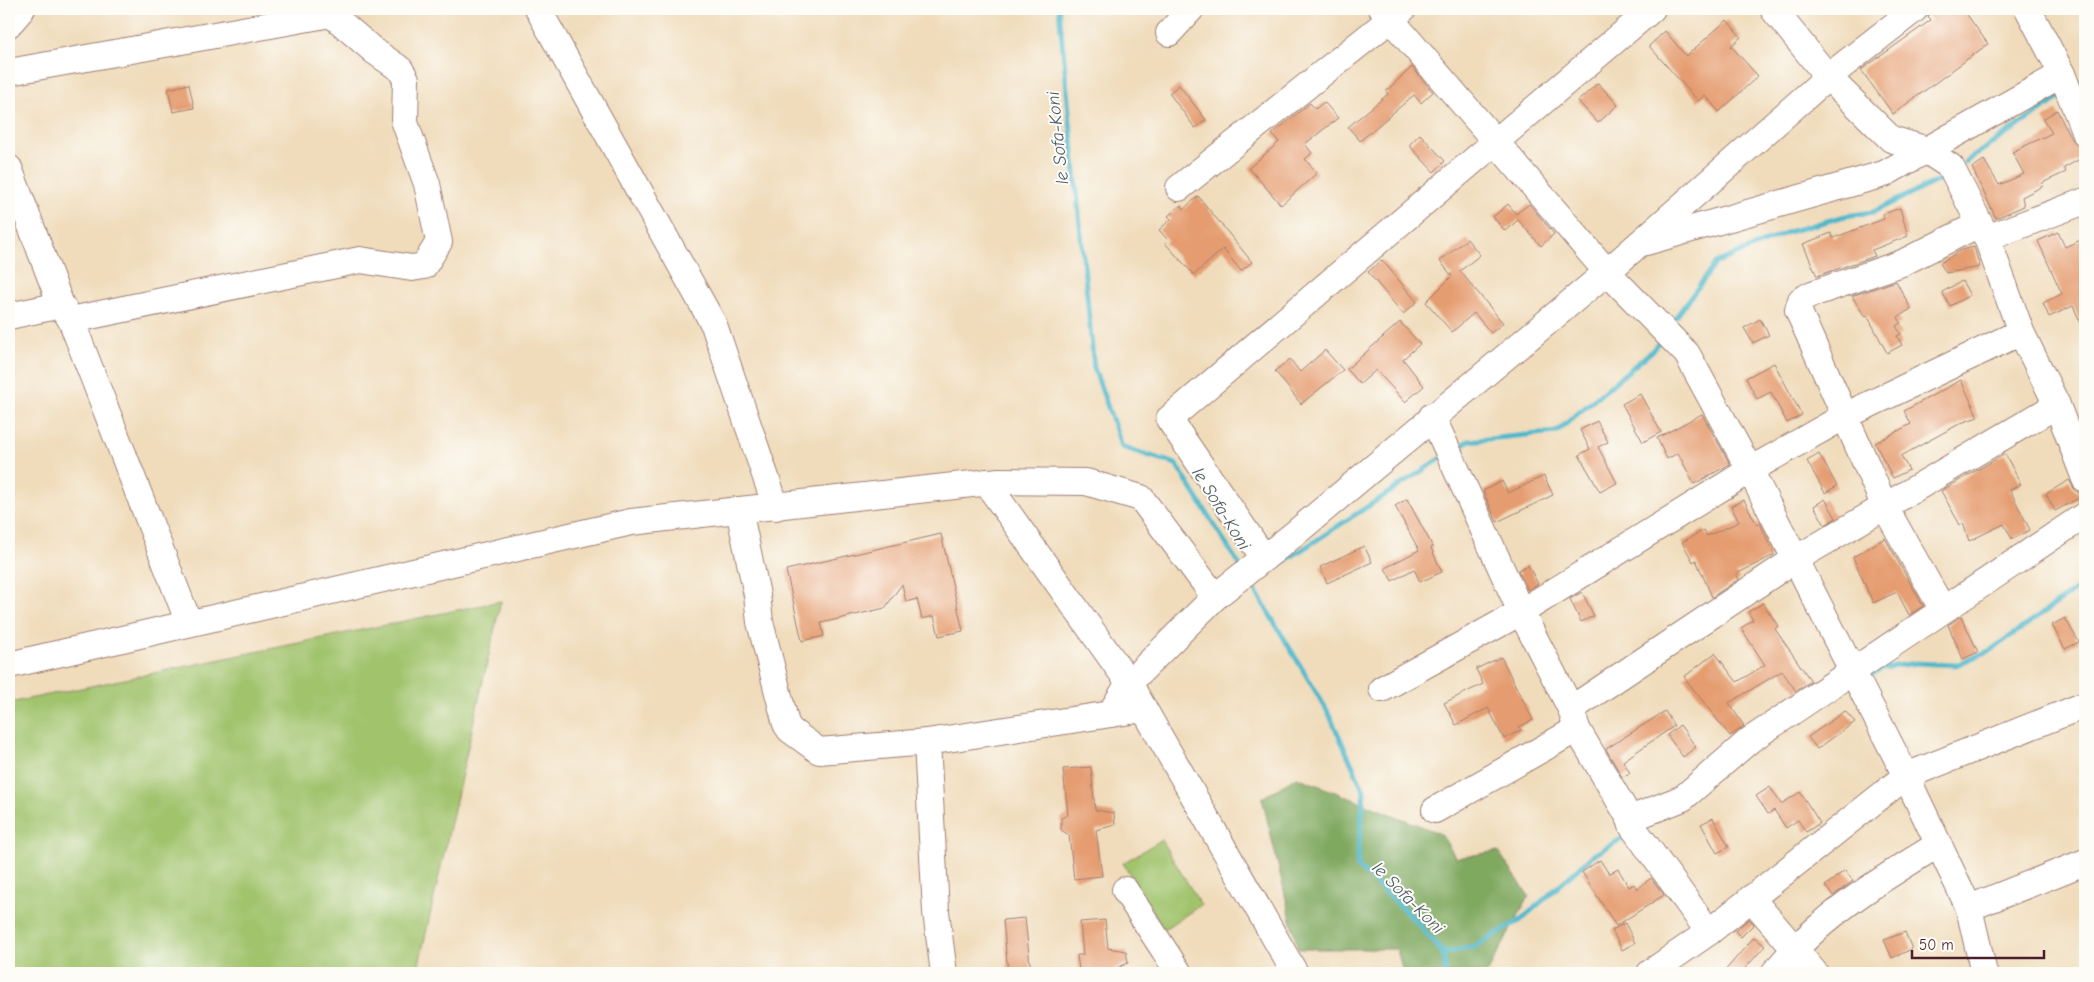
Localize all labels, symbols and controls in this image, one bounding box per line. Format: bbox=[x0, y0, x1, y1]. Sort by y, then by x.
water label: le Sofa-Koni bbox=[1043, 90, 1073, 185]
water label: le Sofa-Koni bbox=[1187, 464, 1255, 555]
water label: le Sofa-Koni bbox=[1368, 858, 1449, 939]
scale bar bbox=[1912, 927, 2044, 959]
text: 50 m bbox=[1919, 936, 1954, 954]

